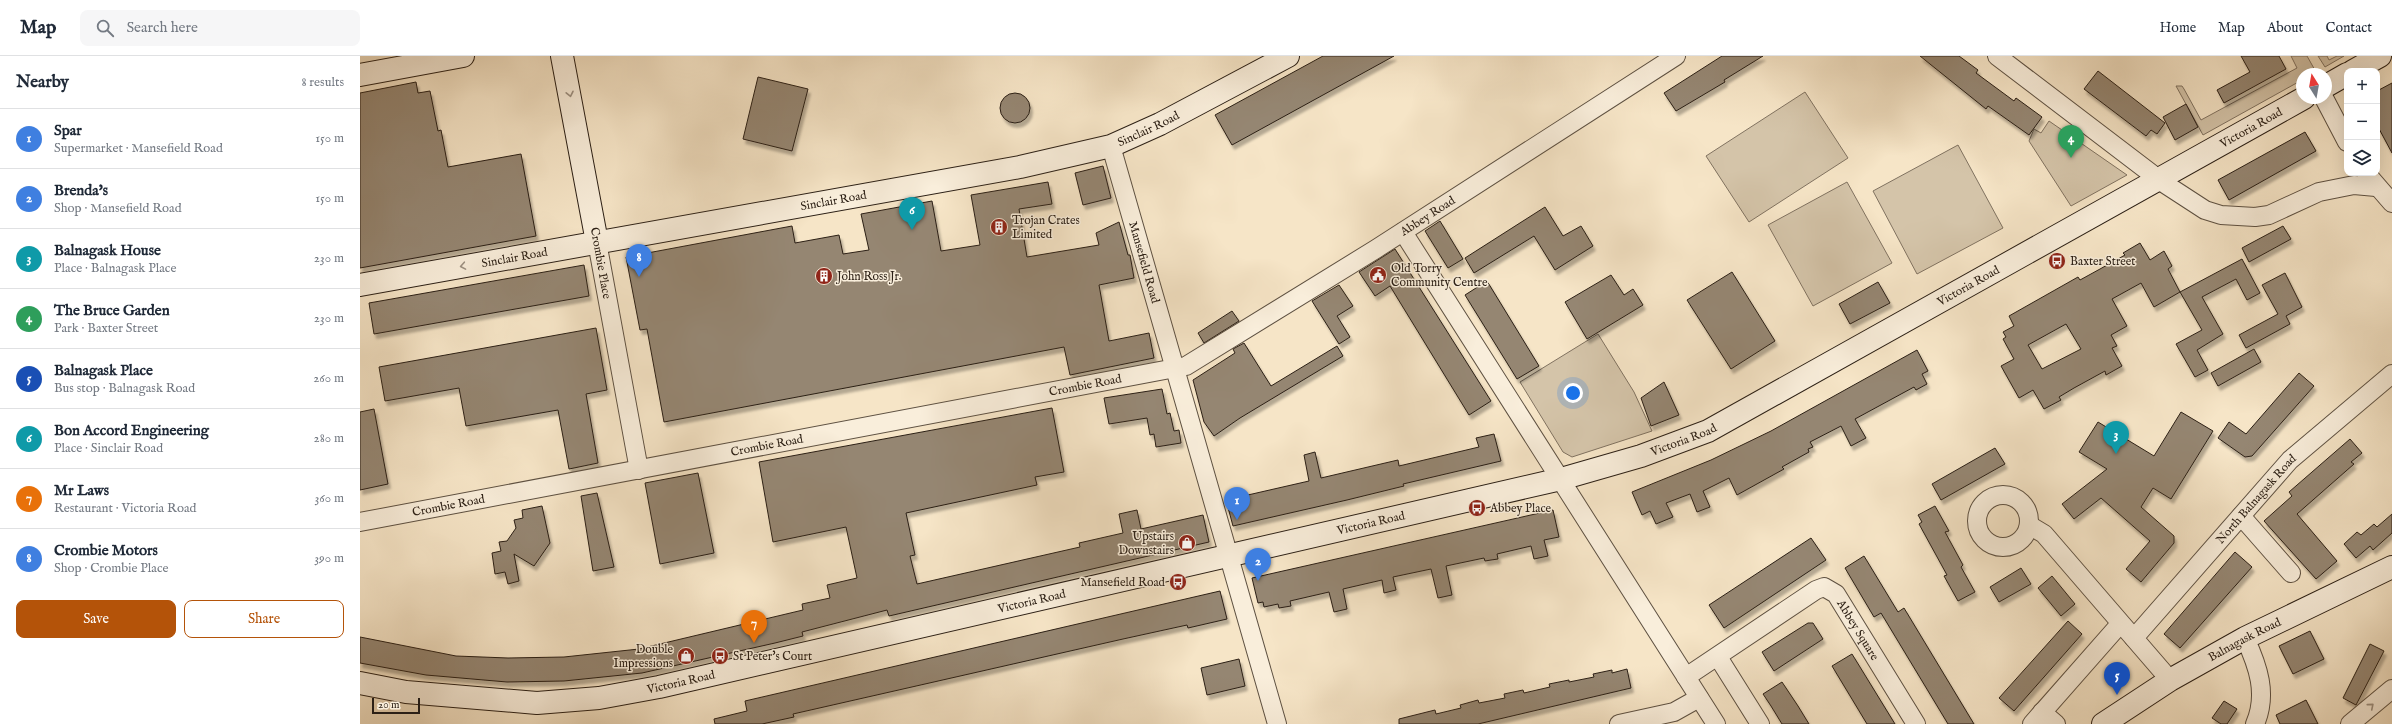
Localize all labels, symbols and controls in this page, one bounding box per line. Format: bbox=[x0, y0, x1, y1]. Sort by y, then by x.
search box bbox=[80, 10, 360, 46]
text: Map bbox=[20, 16, 56, 40]
icon: search bbox=[94, 17, 116, 39]
text: Search here bbox=[126, 18, 198, 37]
text: Home bbox=[2160, 19, 2196, 37]
text: Map bbox=[2218, 19, 2245, 37]
text: About bbox=[2267, 19, 2303, 37]
text: Contact bbox=[2325, 19, 2372, 37]
north arrow bbox=[2296, 68, 2332, 104]
map controls bbox=[2344, 68, 2380, 176]
button: + bbox=[2344, 68, 2380, 104]
text: Nearby bbox=[16, 72, 69, 93]
text: 8 results bbox=[301, 74, 344, 91]
one-way arrow bbox=[566, 91, 574, 97]
street label: Victoria Road bbox=[2216, 104, 2286, 152]
button: − bbox=[2344, 104, 2380, 140]
street label: Sinclair Road bbox=[1115, 108, 1183, 150]
text: Spar bbox=[54, 121, 82, 140]
pin: 4 bbox=[2058, 125, 2084, 158]
text: 1 bbox=[27, 130, 31, 147]
text: 150 m bbox=[315, 130, 344, 147]
text: Supermarket · Mansefield Road bbox=[54, 140, 223, 157]
button: layers bbox=[2344, 140, 2380, 176]
text: Brenda's bbox=[54, 181, 108, 200]
street label: Sinclair Road bbox=[799, 187, 868, 214]
text: 2 bbox=[26, 190, 32, 207]
text: 150 m bbox=[315, 190, 344, 207]
street label: Abbey Road bbox=[1397, 193, 1458, 240]
pin: 6 bbox=[899, 197, 925, 230]
text: Shop · Mansefield Road bbox=[54, 200, 182, 217]
place label: Trojan Crates Limited bbox=[1012, 213, 1080, 242]
building icon: Trojan Crates Limited bbox=[989, 217, 1009, 237]
street label: Mansefield Road bbox=[1125, 220, 1163, 306]
street label: Crombie Place bbox=[587, 226, 614, 300]
text: Balnagask House bbox=[54, 241, 161, 260]
street label: Sinclair Road bbox=[480, 244, 549, 271]
pin: 8 bbox=[626, 244, 652, 277]
text: 3 bbox=[27, 250, 31, 267]
text: 230 m bbox=[314, 250, 344, 267]
bus stop icon: Baxter Street bbox=[2047, 251, 2067, 271]
place label: Baxter Street bbox=[2070, 254, 2135, 269]
text: Place · Balnagask Place bbox=[54, 260, 176, 277]
place label: Old Torry Community Centre bbox=[1391, 261, 1488, 290]
one-way arrow bbox=[459, 262, 466, 270]
street label: Victoria Road bbox=[1934, 262, 2003, 310]
public building icon: Old Torry Community Centre bbox=[1368, 265, 1388, 285]
building icon: John Ross Jr. bbox=[814, 266, 834, 286]
place label: John Ross Jr. bbox=[835, 269, 901, 285]
text: The Bruce Garden bbox=[54, 301, 170, 320]
text: 4 bbox=[26, 310, 32, 327]
text: 230 m bbox=[314, 310, 344, 327]
text: Park · Baxter Street bbox=[54, 320, 158, 337]
text: Balnagask Place bbox=[54, 361, 153, 380]
text: 5 bbox=[27, 370, 31, 387]
text: 260 m bbox=[313, 370, 344, 387]
street label: Crombie Road bbox=[1048, 371, 1123, 400]
text: Bus stop · Balnagask Road bbox=[54, 380, 195, 397]
your location bbox=[1563, 383, 1583, 403]
street label: Victoria Road bbox=[1648, 420, 1720, 460]
text: Bon Accord Engineering bbox=[54, 421, 209, 440]
pin: 3 bbox=[2103, 421, 2129, 454]
text: 6 bbox=[26, 430, 32, 447]
text: 280 m bbox=[314, 430, 344, 447]
street label: Crombie Road bbox=[729, 431, 805, 460]
text: Place · Sinclair Road bbox=[54, 440, 163, 457]
street label: North Balnagask Road bbox=[2213, 451, 2300, 547]
text: Mr Laws bbox=[54, 481, 109, 500]
pin: 1 bbox=[1224, 487, 1250, 520]
text: 7 bbox=[26, 490, 32, 507]
text: 360 m bbox=[314, 490, 344, 507]
street label: Crombie Road bbox=[411, 491, 487, 520]
bus stop icon: Abbey Place bbox=[1467, 498, 1487, 518]
text: Restaurant · Victoria Road bbox=[54, 500, 196, 517]
place label: Abbey Place bbox=[1489, 501, 1552, 516]
street label: Victoria Road bbox=[1334, 508, 1407, 539]
place label: Upstairs Downstairs bbox=[1118, 529, 1174, 558]
shop icon: Upstairs Downstairs bbox=[1177, 533, 1197, 553]
text: Crombie Motors bbox=[54, 541, 158, 560]
pin: 2 bbox=[1245, 548, 1271, 581]
text: 8 bbox=[26, 550, 32, 567]
text: 390 m bbox=[314, 550, 344, 567]
text: Shop · Crombie Place bbox=[54, 560, 169, 577]
bus stop icon: Mansefield Road bbox=[1168, 572, 1188, 592]
place label: Mansefield Road bbox=[1081, 575, 1166, 590]
street label: Victoria Road bbox=[995, 586, 1068, 617]
street label: Abbey Square bbox=[1833, 596, 1882, 664]
button: Save bbox=[16, 600, 176, 638]
button: Share bbox=[184, 600, 344, 638]
pin: 7 bbox=[741, 610, 767, 643]
street label: Balnagask Road bbox=[2206, 614, 2284, 665]
place label: Double Impressions bbox=[614, 642, 673, 672]
shop icon: Double Impressions bbox=[676, 646, 696, 666]
bus stop icon: St Peter's Court bbox=[710, 646, 730, 666]
place label: St Peter's Court bbox=[733, 649, 812, 664]
pin: 5 bbox=[2104, 662, 2130, 695]
street label: Victoria Road bbox=[645, 667, 717, 697]
scale bar bbox=[372, 696, 420, 715]
text: 20 m bbox=[378, 698, 399, 712]
one-way arrow bbox=[2366, 704, 2373, 711]

